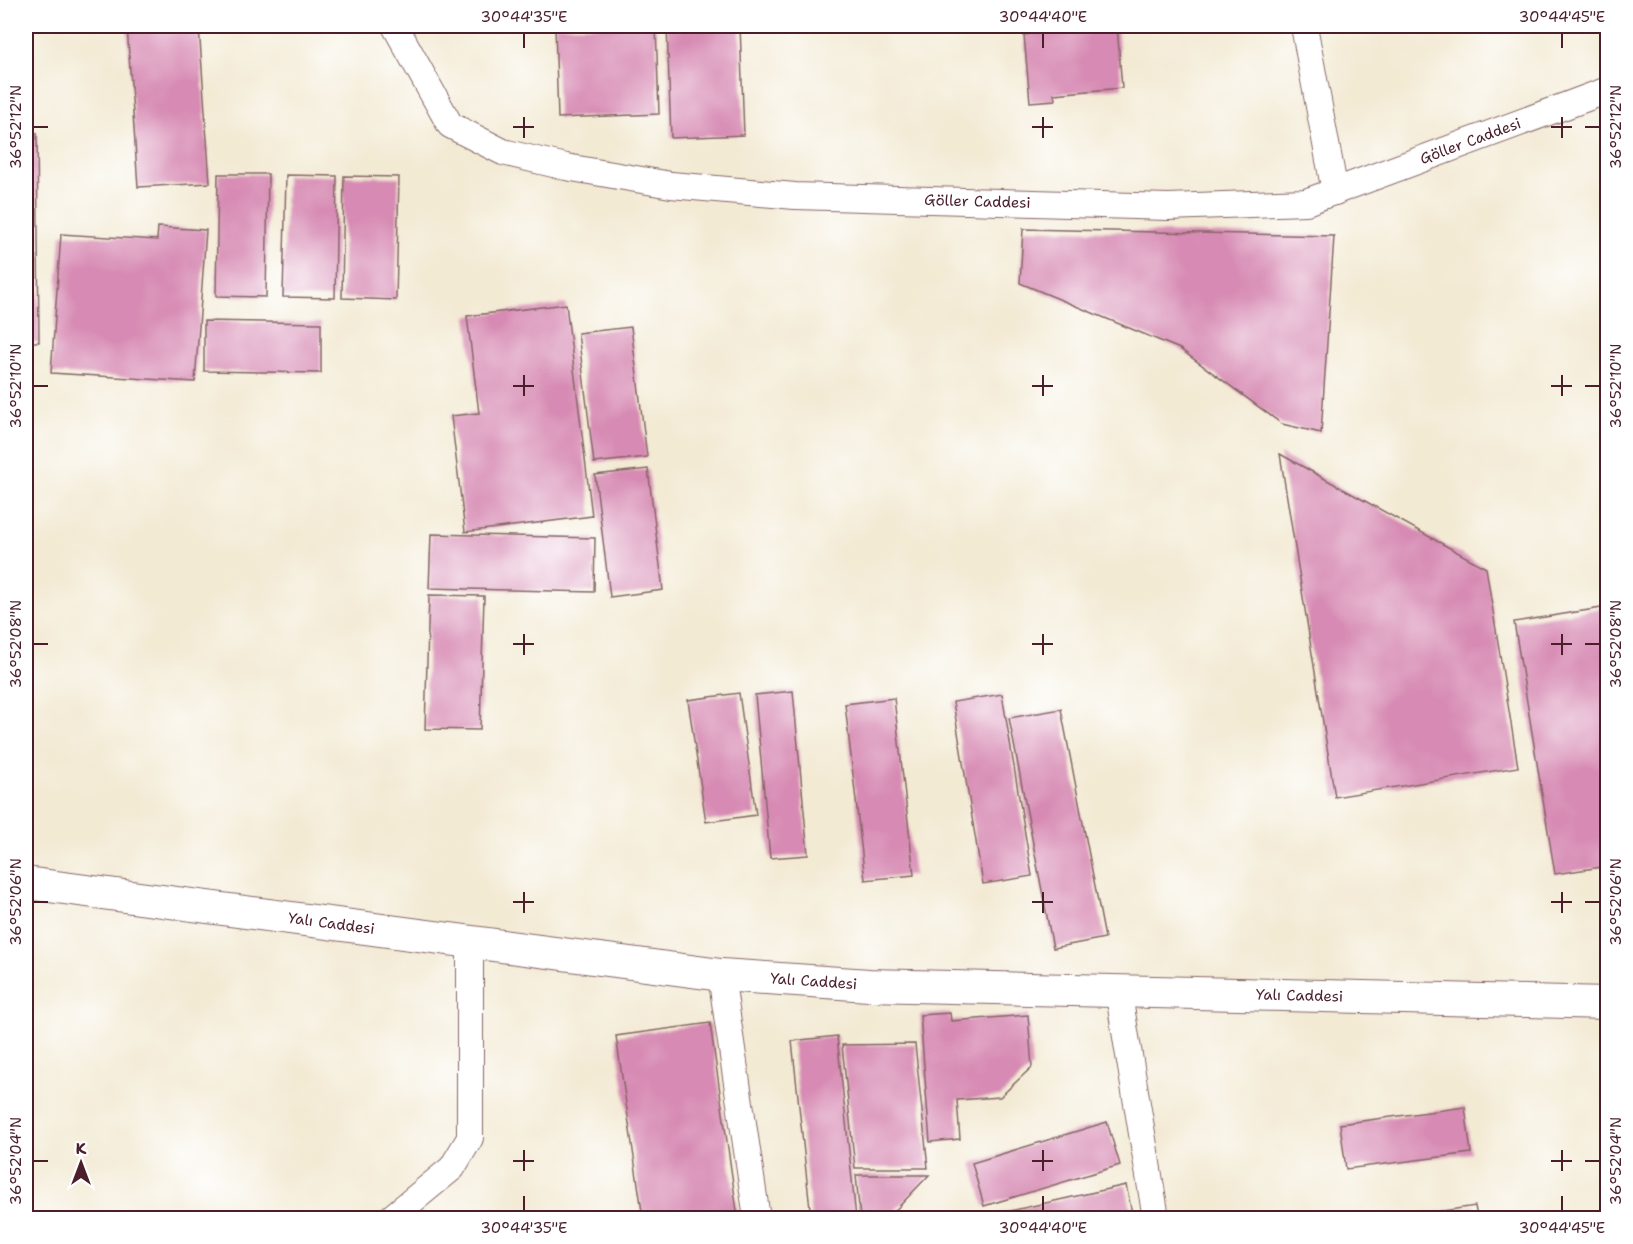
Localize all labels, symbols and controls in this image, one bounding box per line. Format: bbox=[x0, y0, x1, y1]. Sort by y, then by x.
text: 30°44'35"E bbox=[481, 7, 567, 27]
text: 30°44'40"E bbox=[999, 7, 1087, 27]
text: 30°44'45"E bbox=[1519, 7, 1605, 27]
text: 36°52'12"N bbox=[6, 85, 26, 169]
text: 36°52'12"N bbox=[1606, 85, 1626, 169]
street label: Göller Caddesi bbox=[1417, 113, 1524, 169]
street label: Göller Caddesi bbox=[924, 190, 1031, 213]
text: 36°52'10"N bbox=[6, 344, 26, 428]
text: 36°52'10"N bbox=[1606, 344, 1626, 428]
text: 36°52'08"N bbox=[6, 600, 26, 688]
text: 36°52'08"N bbox=[1606, 600, 1626, 688]
text: 36°52'06"N bbox=[6, 858, 26, 946]
text: 36°52'06"N bbox=[1606, 858, 1626, 946]
street label: Yalı Caddesi bbox=[287, 908, 376, 939]
street label: Yalı Caddesi bbox=[770, 968, 858, 994]
street label: Yalı Caddesi bbox=[1256, 984, 1343, 1007]
text: 36°52'04"N bbox=[6, 1117, 26, 1205]
text: 36°52'04"N bbox=[1606, 1117, 1626, 1205]
north arrow bbox=[51, 1133, 111, 1193]
text: K bbox=[76, 1138, 87, 1159]
text: 30°44'35"E bbox=[481, 1218, 567, 1238]
text: 30°44'40"E bbox=[999, 1218, 1087, 1238]
text: 30°44'45"E bbox=[1519, 1218, 1605, 1238]

